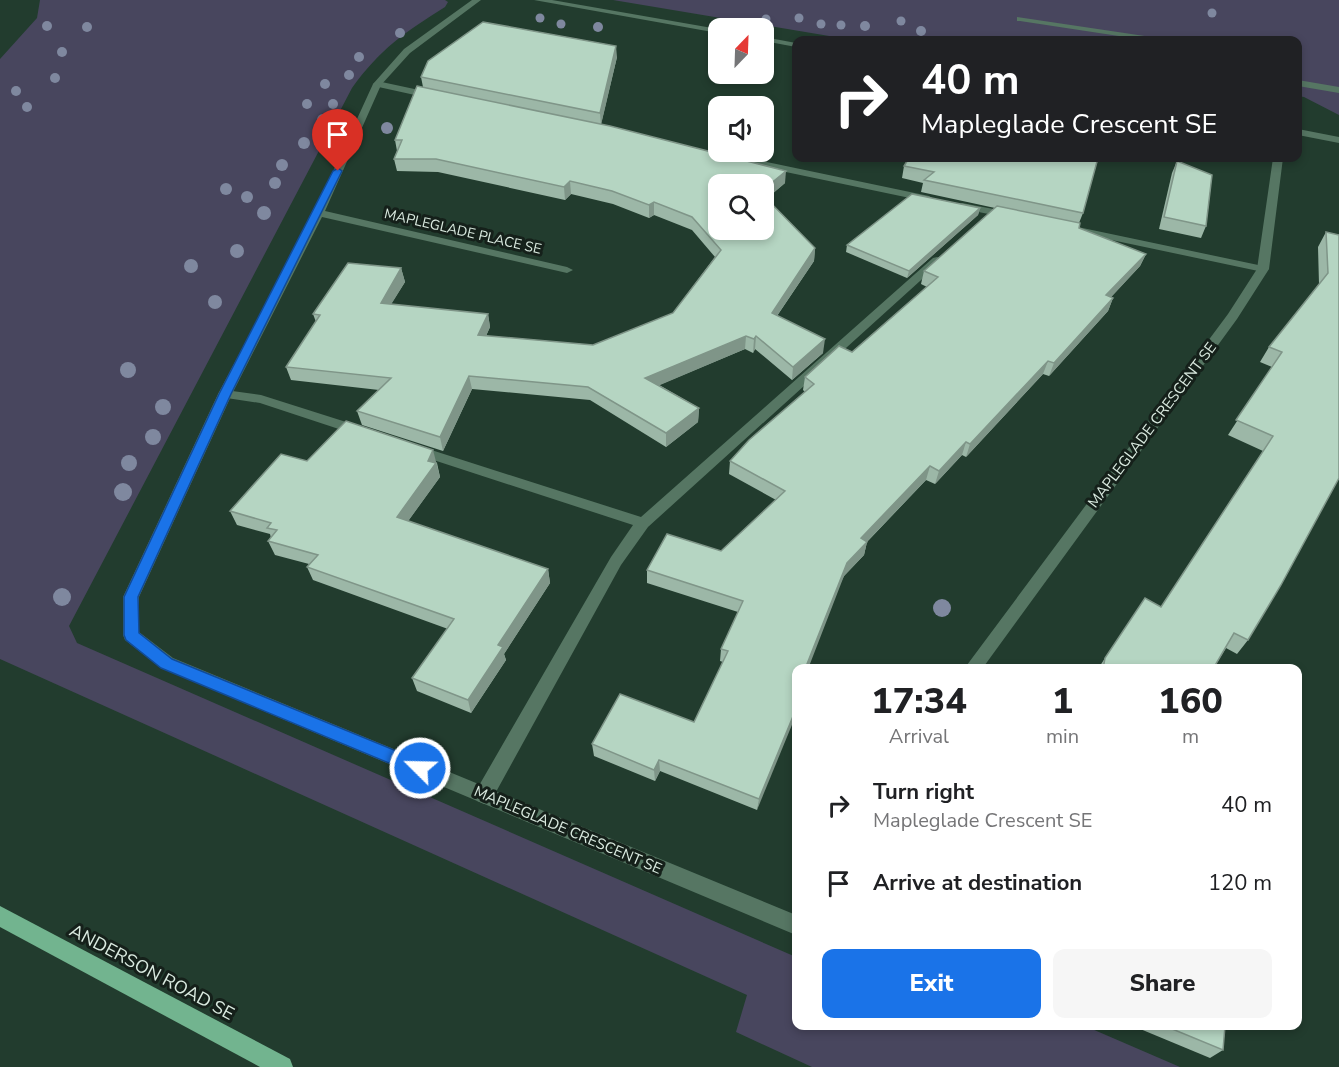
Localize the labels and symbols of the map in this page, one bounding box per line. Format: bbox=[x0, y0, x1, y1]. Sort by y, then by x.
north arrow bbox=[708, 18, 774, 84]
pin bbox=[312, 109, 363, 171]
street label: MAPLEGLADE PLACE SE bbox=[382, 204, 543, 259]
street label: MAPLEGLADE CRESCENT SE bbox=[1083, 338, 1221, 512]
position arrow bbox=[388, 736, 452, 800]
street label: MAPLEGLADE CRESCENT SE bbox=[471, 781, 665, 879]
street label: ANDERSON ROAD SE bbox=[65, 918, 239, 1026]

